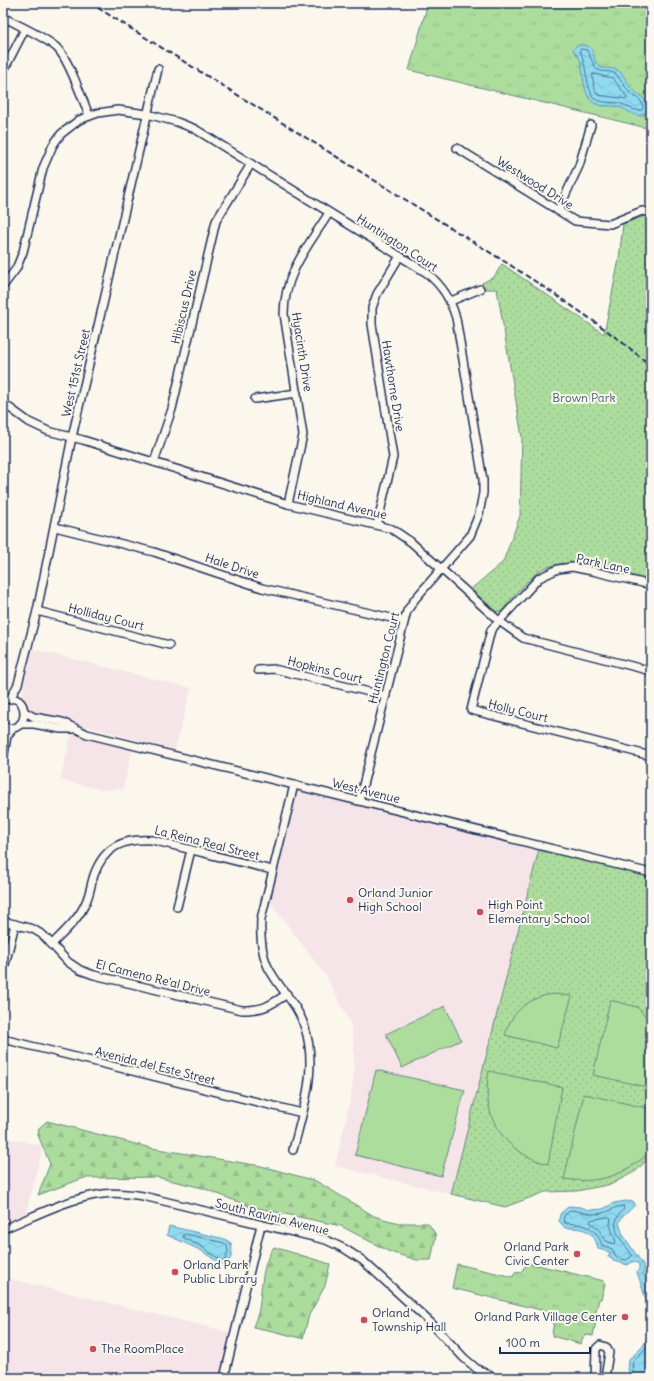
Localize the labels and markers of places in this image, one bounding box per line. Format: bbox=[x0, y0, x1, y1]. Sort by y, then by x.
place label: Orland Junior High School bbox=[358, 885, 433, 914]
marker: Orland Junior High School bbox=[345, 895, 355, 905]
place label: High Point Elementary School bbox=[488, 897, 589, 926]
marker: High Point Elementary School bbox=[475, 907, 485, 917]
place label: Orland Park Civic Center bbox=[504, 1239, 569, 1268]
marker: Orland Park Civic Center bbox=[572, 1249, 582, 1259]
place label: Orland Park Public Library bbox=[183, 1257, 257, 1286]
marker: Orland Park Public Library bbox=[170, 1267, 180, 1277]
place label: Orland Township Hall bbox=[372, 1305, 446, 1334]
place label: Orland Park Village Center bbox=[474, 1309, 617, 1324]
marker: Orland Park Village Center bbox=[620, 1312, 630, 1322]
marker: Orland Township Hall bbox=[359, 1315, 369, 1325]
place label: The RoomPlace bbox=[101, 1341, 184, 1356]
marker: The RoomPlace bbox=[88, 1344, 98, 1354]

